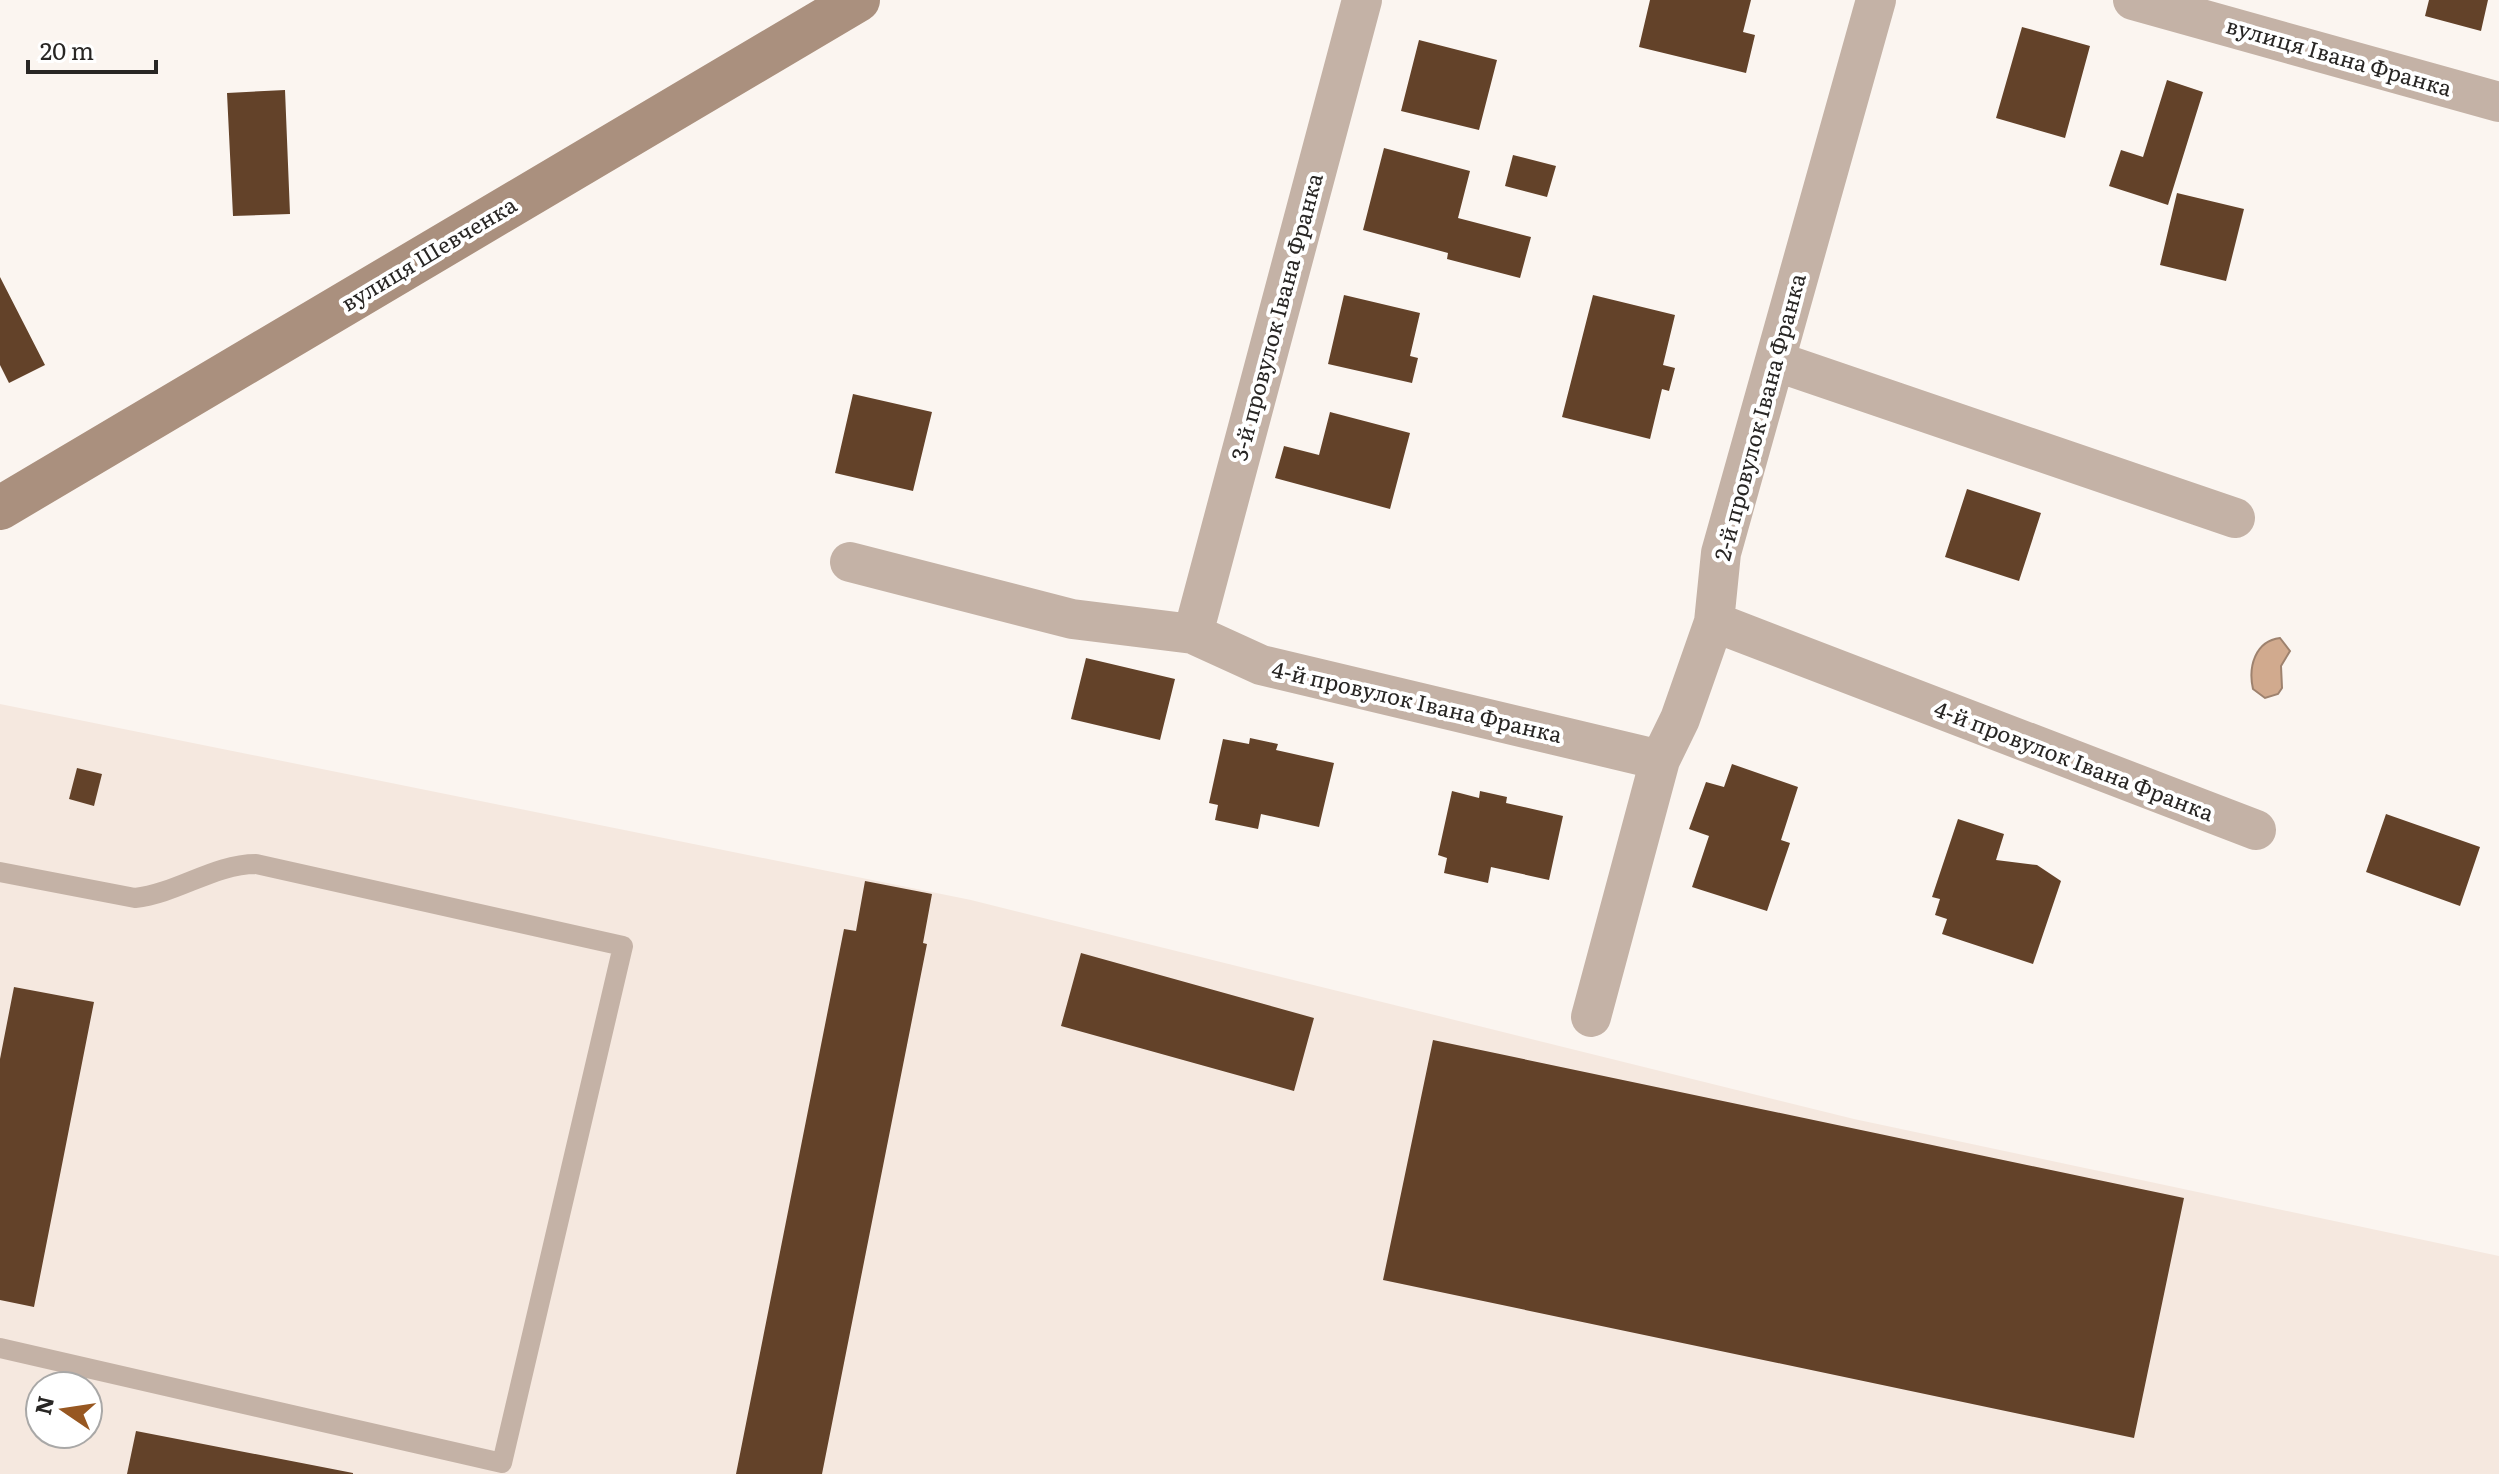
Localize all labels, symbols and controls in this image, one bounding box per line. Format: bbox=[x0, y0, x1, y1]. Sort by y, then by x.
street label: вулиця Івана Франка bbox=[2223, 8, 2456, 104]
scale bar bbox=[28, 24, 156, 74]
text: 20 m bbox=[40, 32, 94, 67]
street label: 3-й провулок Івана Франка bbox=[1221, 169, 1330, 464]
street label: вулиця Шевченка bbox=[334, 187, 522, 318]
street label: 2-й провулок Івана Франка bbox=[1704, 269, 1813, 564]
street label: 4-й провулок Івана Франка bbox=[1269, 651, 1566, 750]
street label: 4-й провулок Івана Франка bbox=[1930, 691, 2219, 828]
north arrow bbox=[24, 1370, 104, 1450]
text: N bbox=[25, 1392, 61, 1418]

